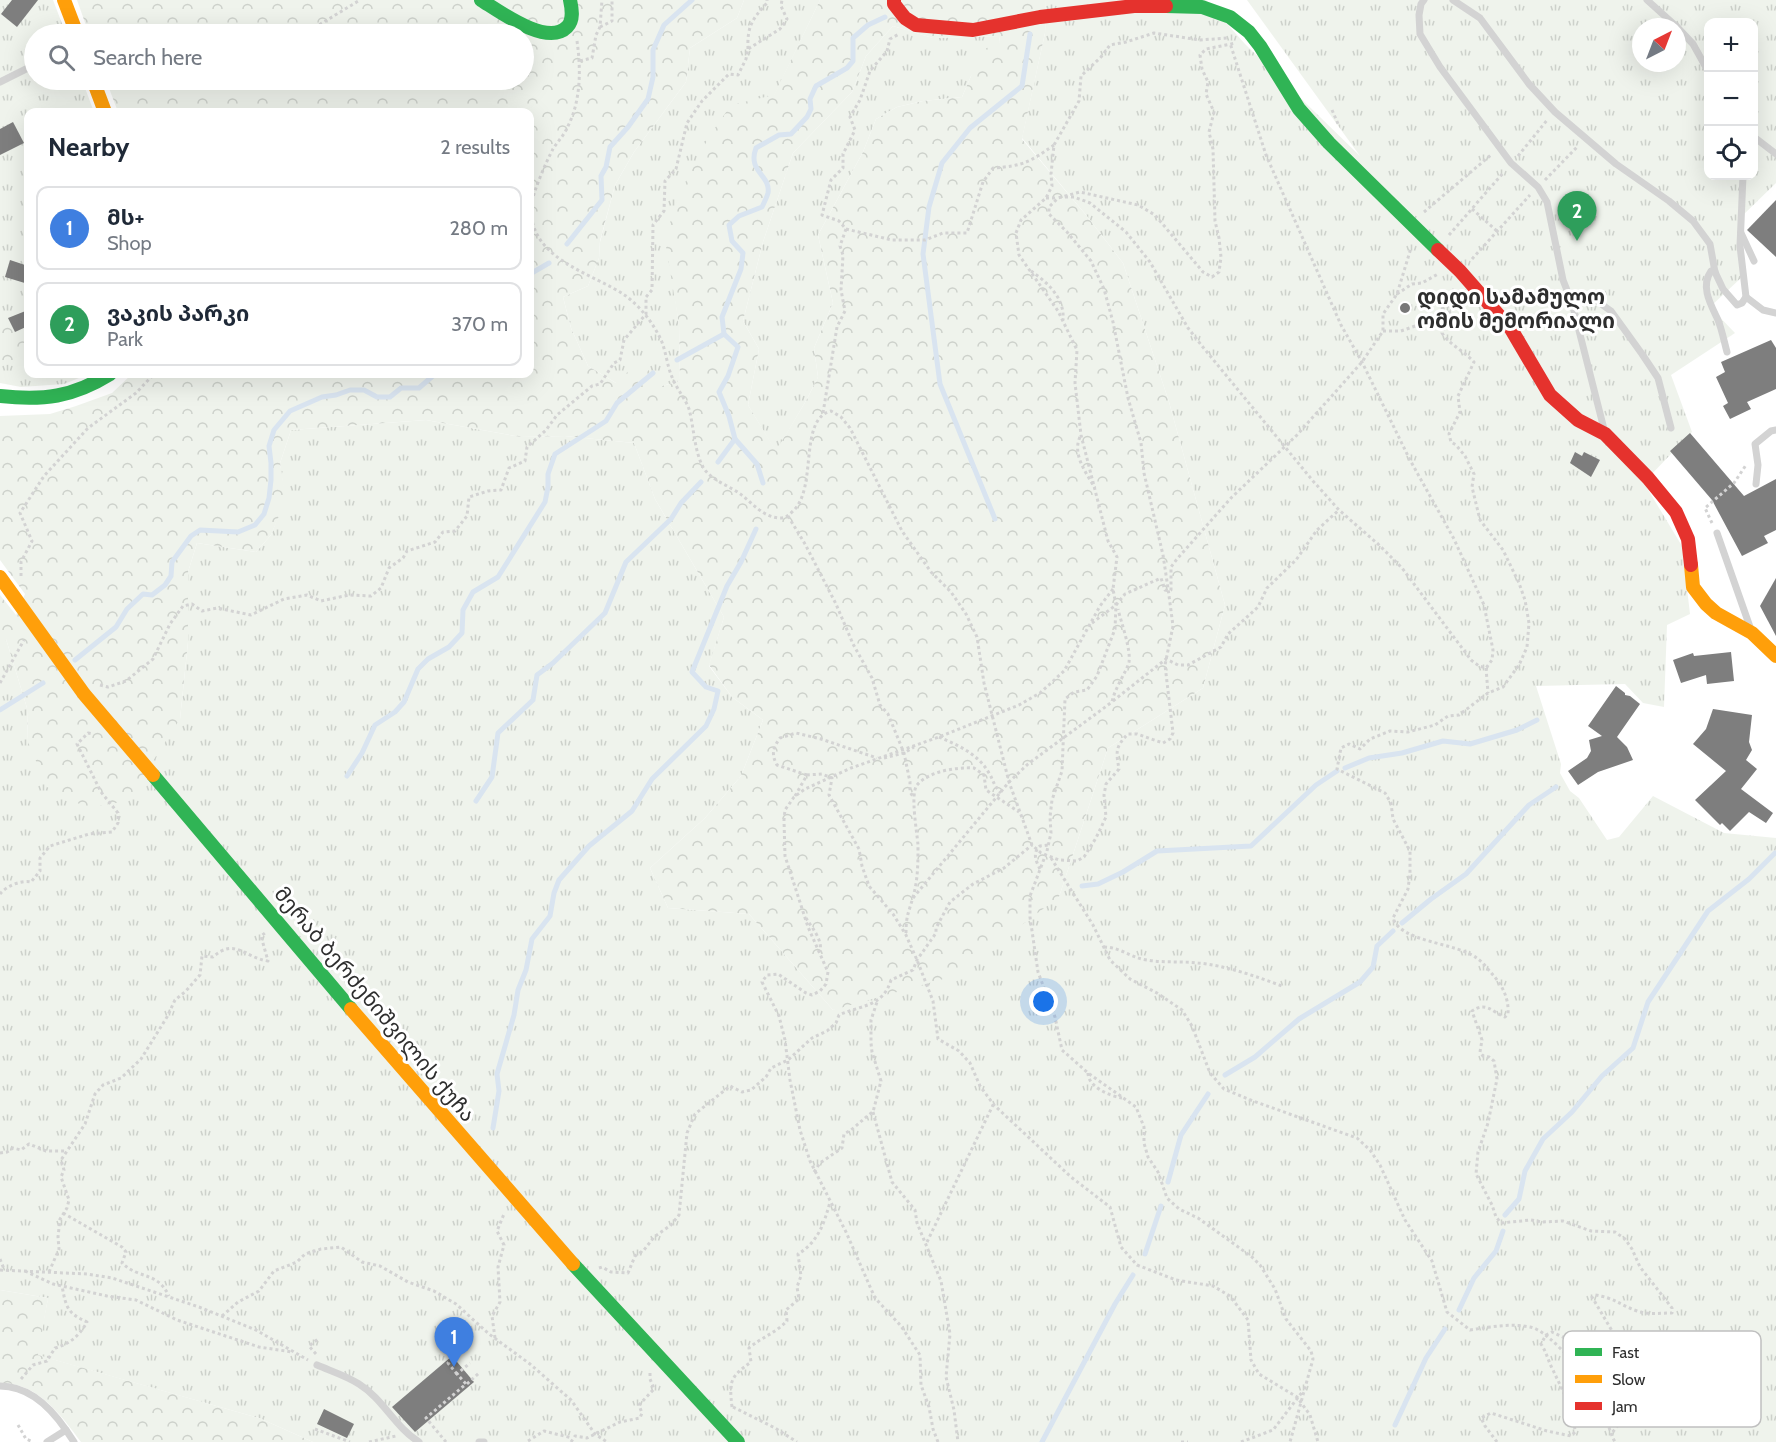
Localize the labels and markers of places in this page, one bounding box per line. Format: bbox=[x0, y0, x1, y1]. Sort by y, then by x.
pin: 2 bbox=[1558, 192, 1596, 241]
place label: დიდი სამამულო ომის მემორიალი bbox=[1417, 284, 1615, 334]
marker: დიდი სამამულო ომის მემორიალი bbox=[1398, 301, 1412, 315]
pin: 1 bbox=[434, 1318, 474, 1367]

